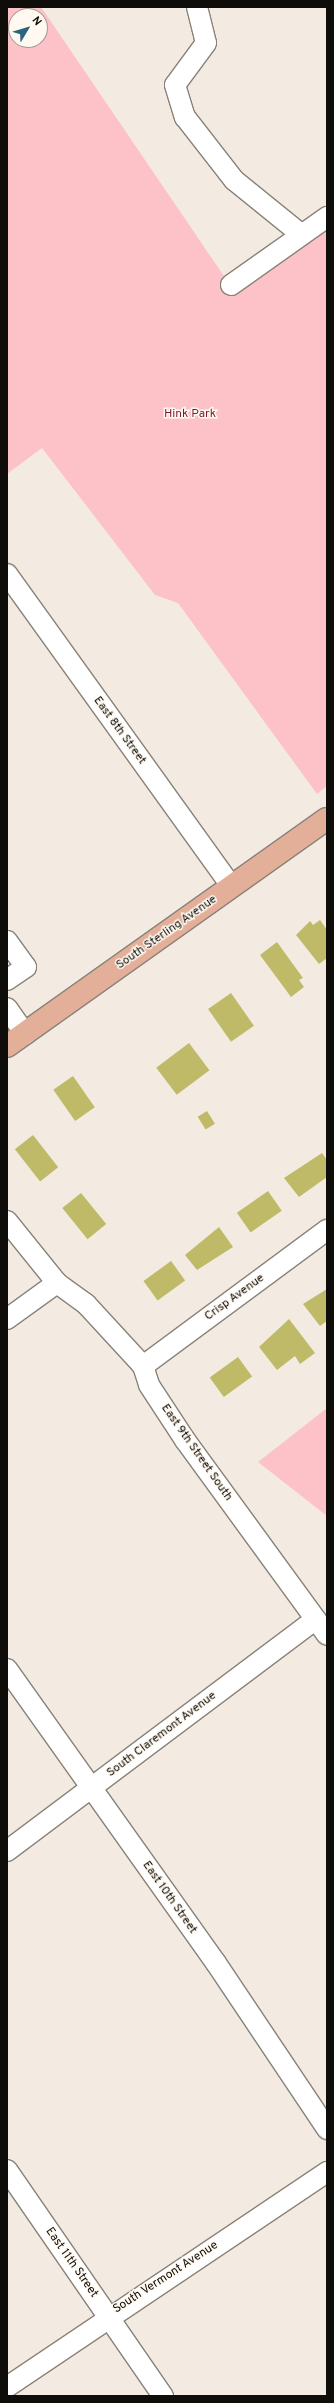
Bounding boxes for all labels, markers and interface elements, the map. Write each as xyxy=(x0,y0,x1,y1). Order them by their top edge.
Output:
north arrow xyxy=(8,8,48,48)
text: N xyxy=(29,14,45,29)
park label: Hink Park xyxy=(164,408,216,422)
street label: East 8th Street xyxy=(90,694,148,768)
street label: South Sterling Avenue xyxy=(114,893,220,973)
street label: Crisp Avenue xyxy=(202,1271,268,1325)
street label: East 9th Street South xyxy=(157,1402,235,1504)
street label: South Claremont Avenue xyxy=(104,1689,220,1781)
street label: East 10th Street xyxy=(139,1859,199,1937)
street label: East 11th Street xyxy=(42,2225,100,2301)
street label: South Vermont Avenue xyxy=(110,2238,222,2318)

